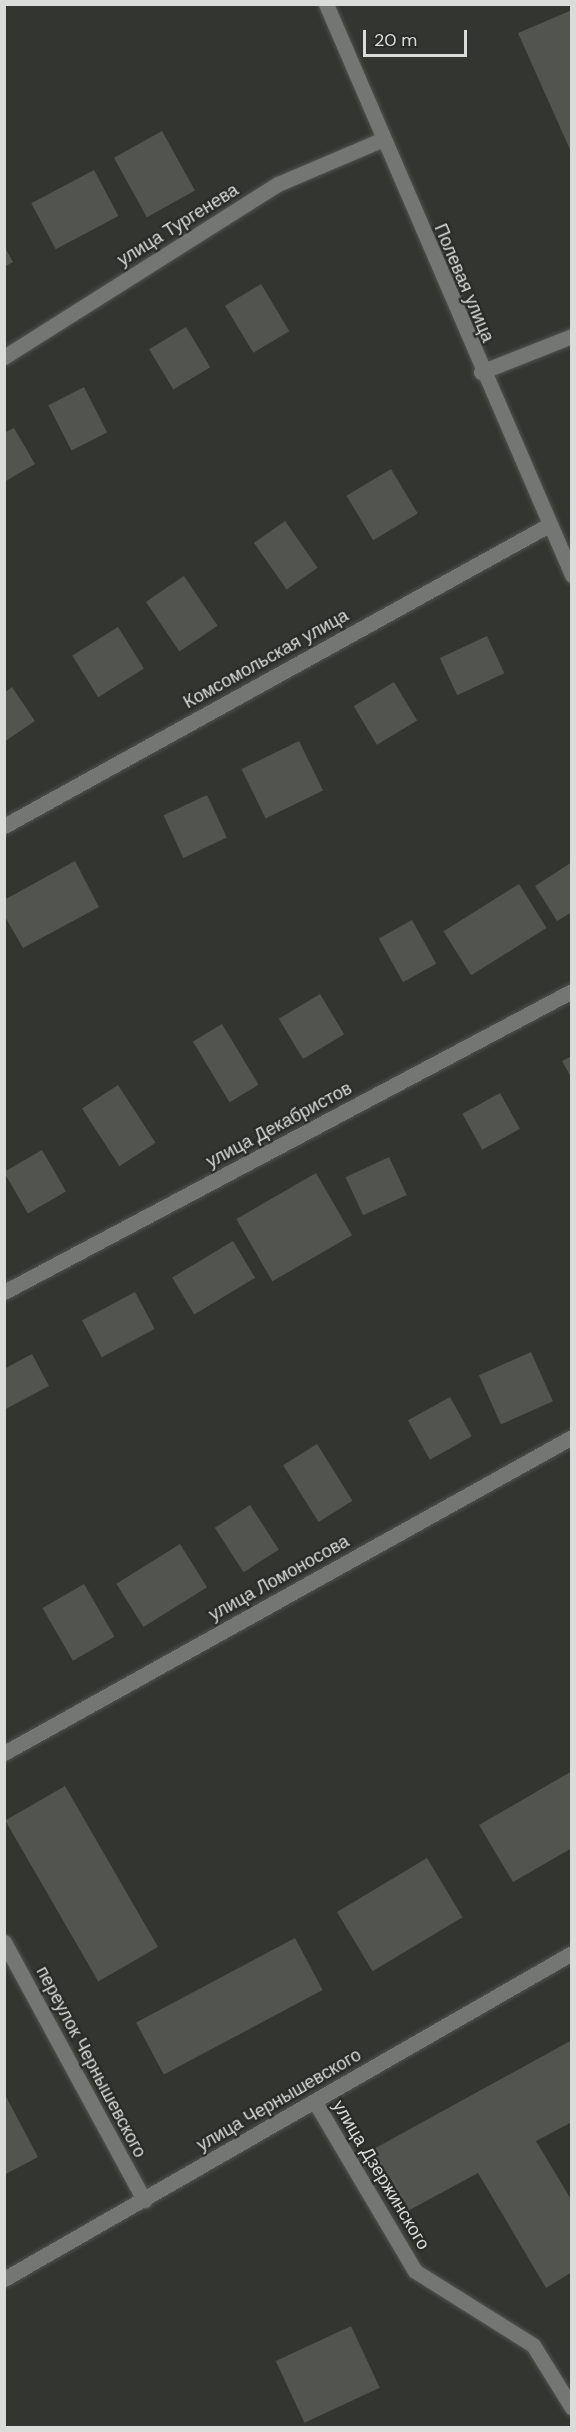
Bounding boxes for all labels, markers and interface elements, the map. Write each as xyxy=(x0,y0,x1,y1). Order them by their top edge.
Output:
scale bar xyxy=(366,18,470,56)
text: 20 m xyxy=(374,28,417,52)
street label: улица Тургенева xyxy=(114,179,242,271)
street label: Полевая улица xyxy=(429,221,499,345)
street label: Комсомольская улица xyxy=(180,605,352,713)
street label: улица Декабристов xyxy=(203,1077,355,1173)
street label: улица Ломоносова xyxy=(205,1530,353,1626)
street label: переулок Чернышевского xyxy=(31,1963,151,2161)
street label: улица Чернышевского xyxy=(193,2044,365,2156)
street label: улица Дзержинского xyxy=(328,2096,434,2254)

